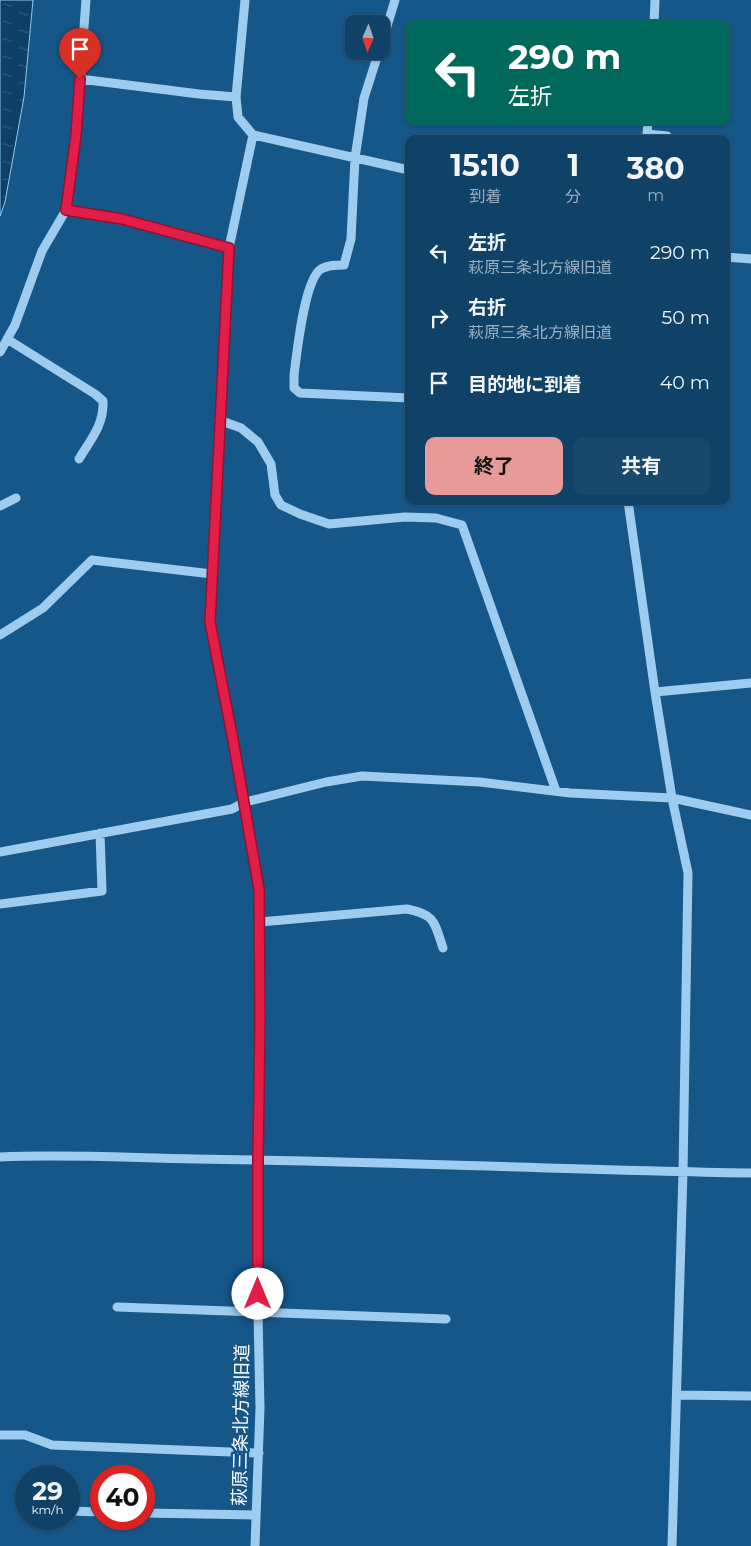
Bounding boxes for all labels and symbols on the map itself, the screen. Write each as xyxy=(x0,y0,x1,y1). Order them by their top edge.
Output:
north arrow xyxy=(345,15,390,60)
pin xyxy=(59,28,101,79)
position arrow xyxy=(231,1267,283,1319)
street label: 萩原三条北方線旧道 xyxy=(229,1344,253,1506)
speed limit sign: 40 xyxy=(90,1465,155,1530)

